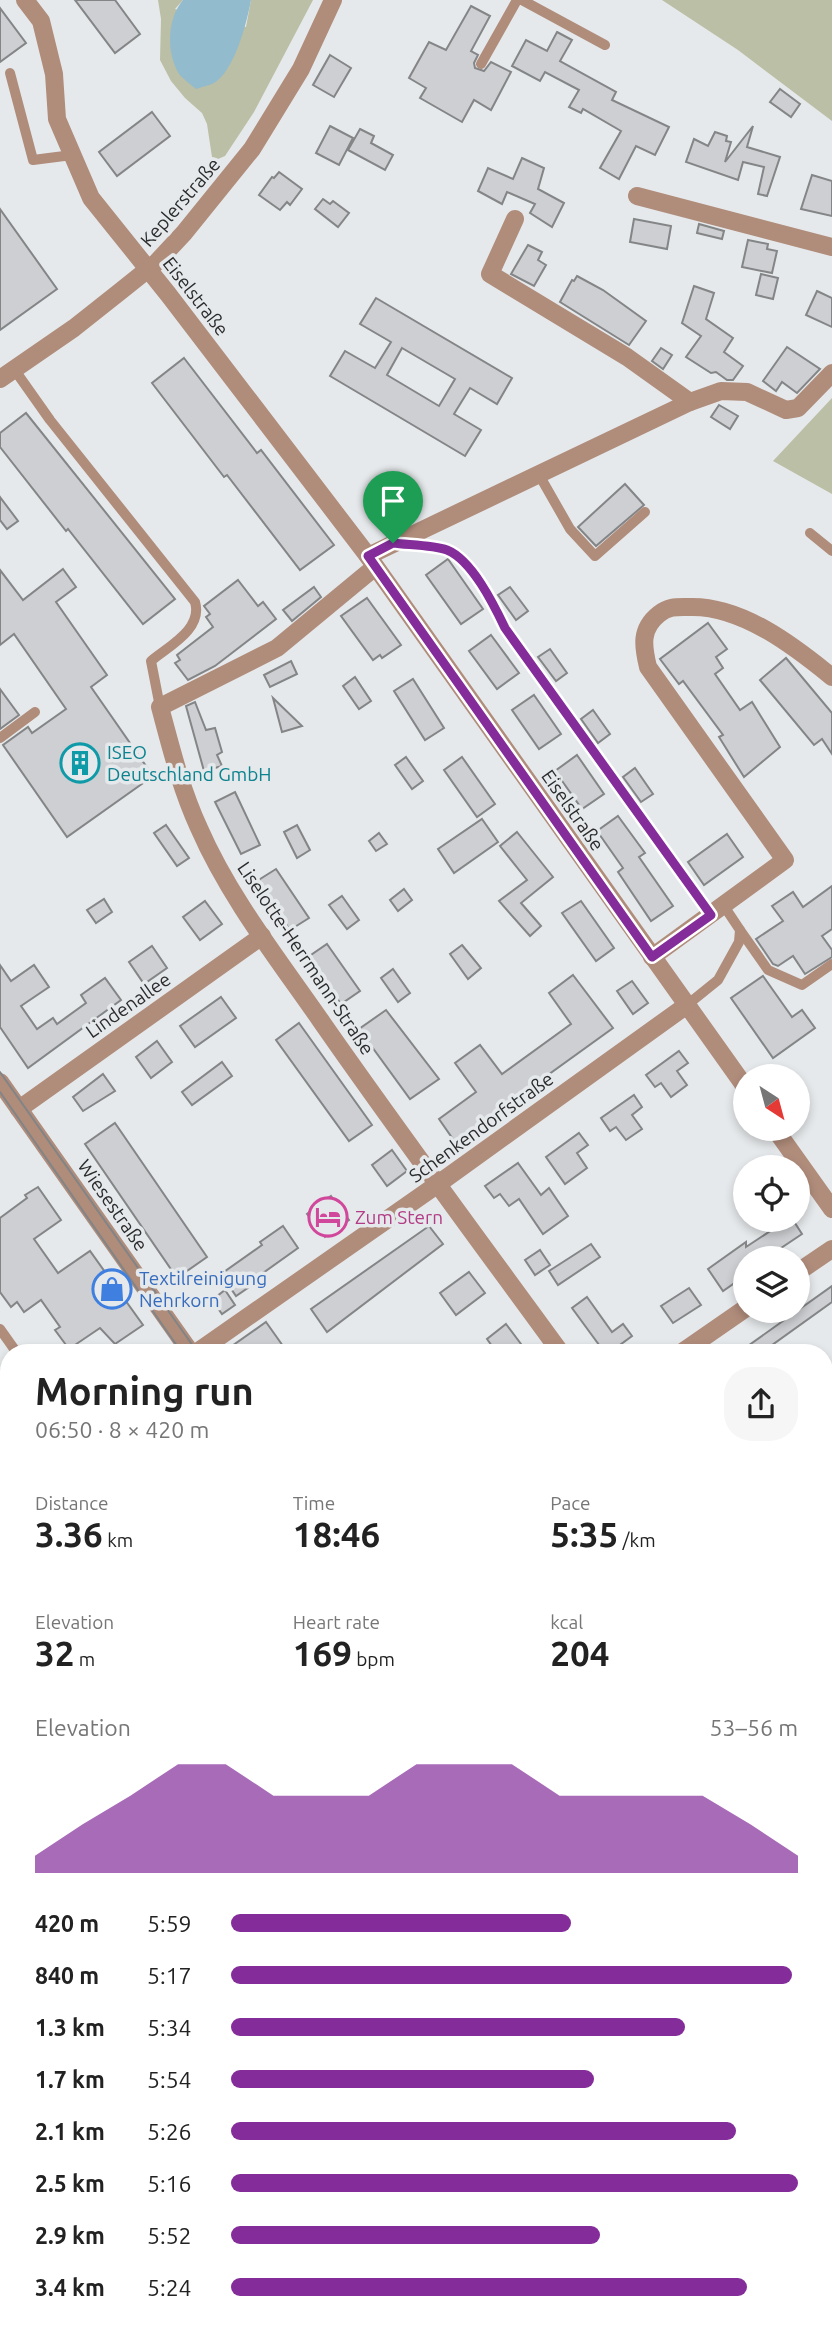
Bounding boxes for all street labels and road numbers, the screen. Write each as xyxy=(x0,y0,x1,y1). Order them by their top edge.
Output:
street label: Keplerstraße xyxy=(136,153,224,251)
street label: Eiselstraße xyxy=(159,252,233,340)
street label: Eiselstraße xyxy=(537,765,609,855)
street label: Liselotte-Herrmann-Straße xyxy=(233,857,379,1059)
street label: Lindenallee xyxy=(81,968,175,1042)
street label: Schenkendorfstraße xyxy=(405,1067,557,1187)
street label: Wiesestraße xyxy=(73,1155,153,1255)

